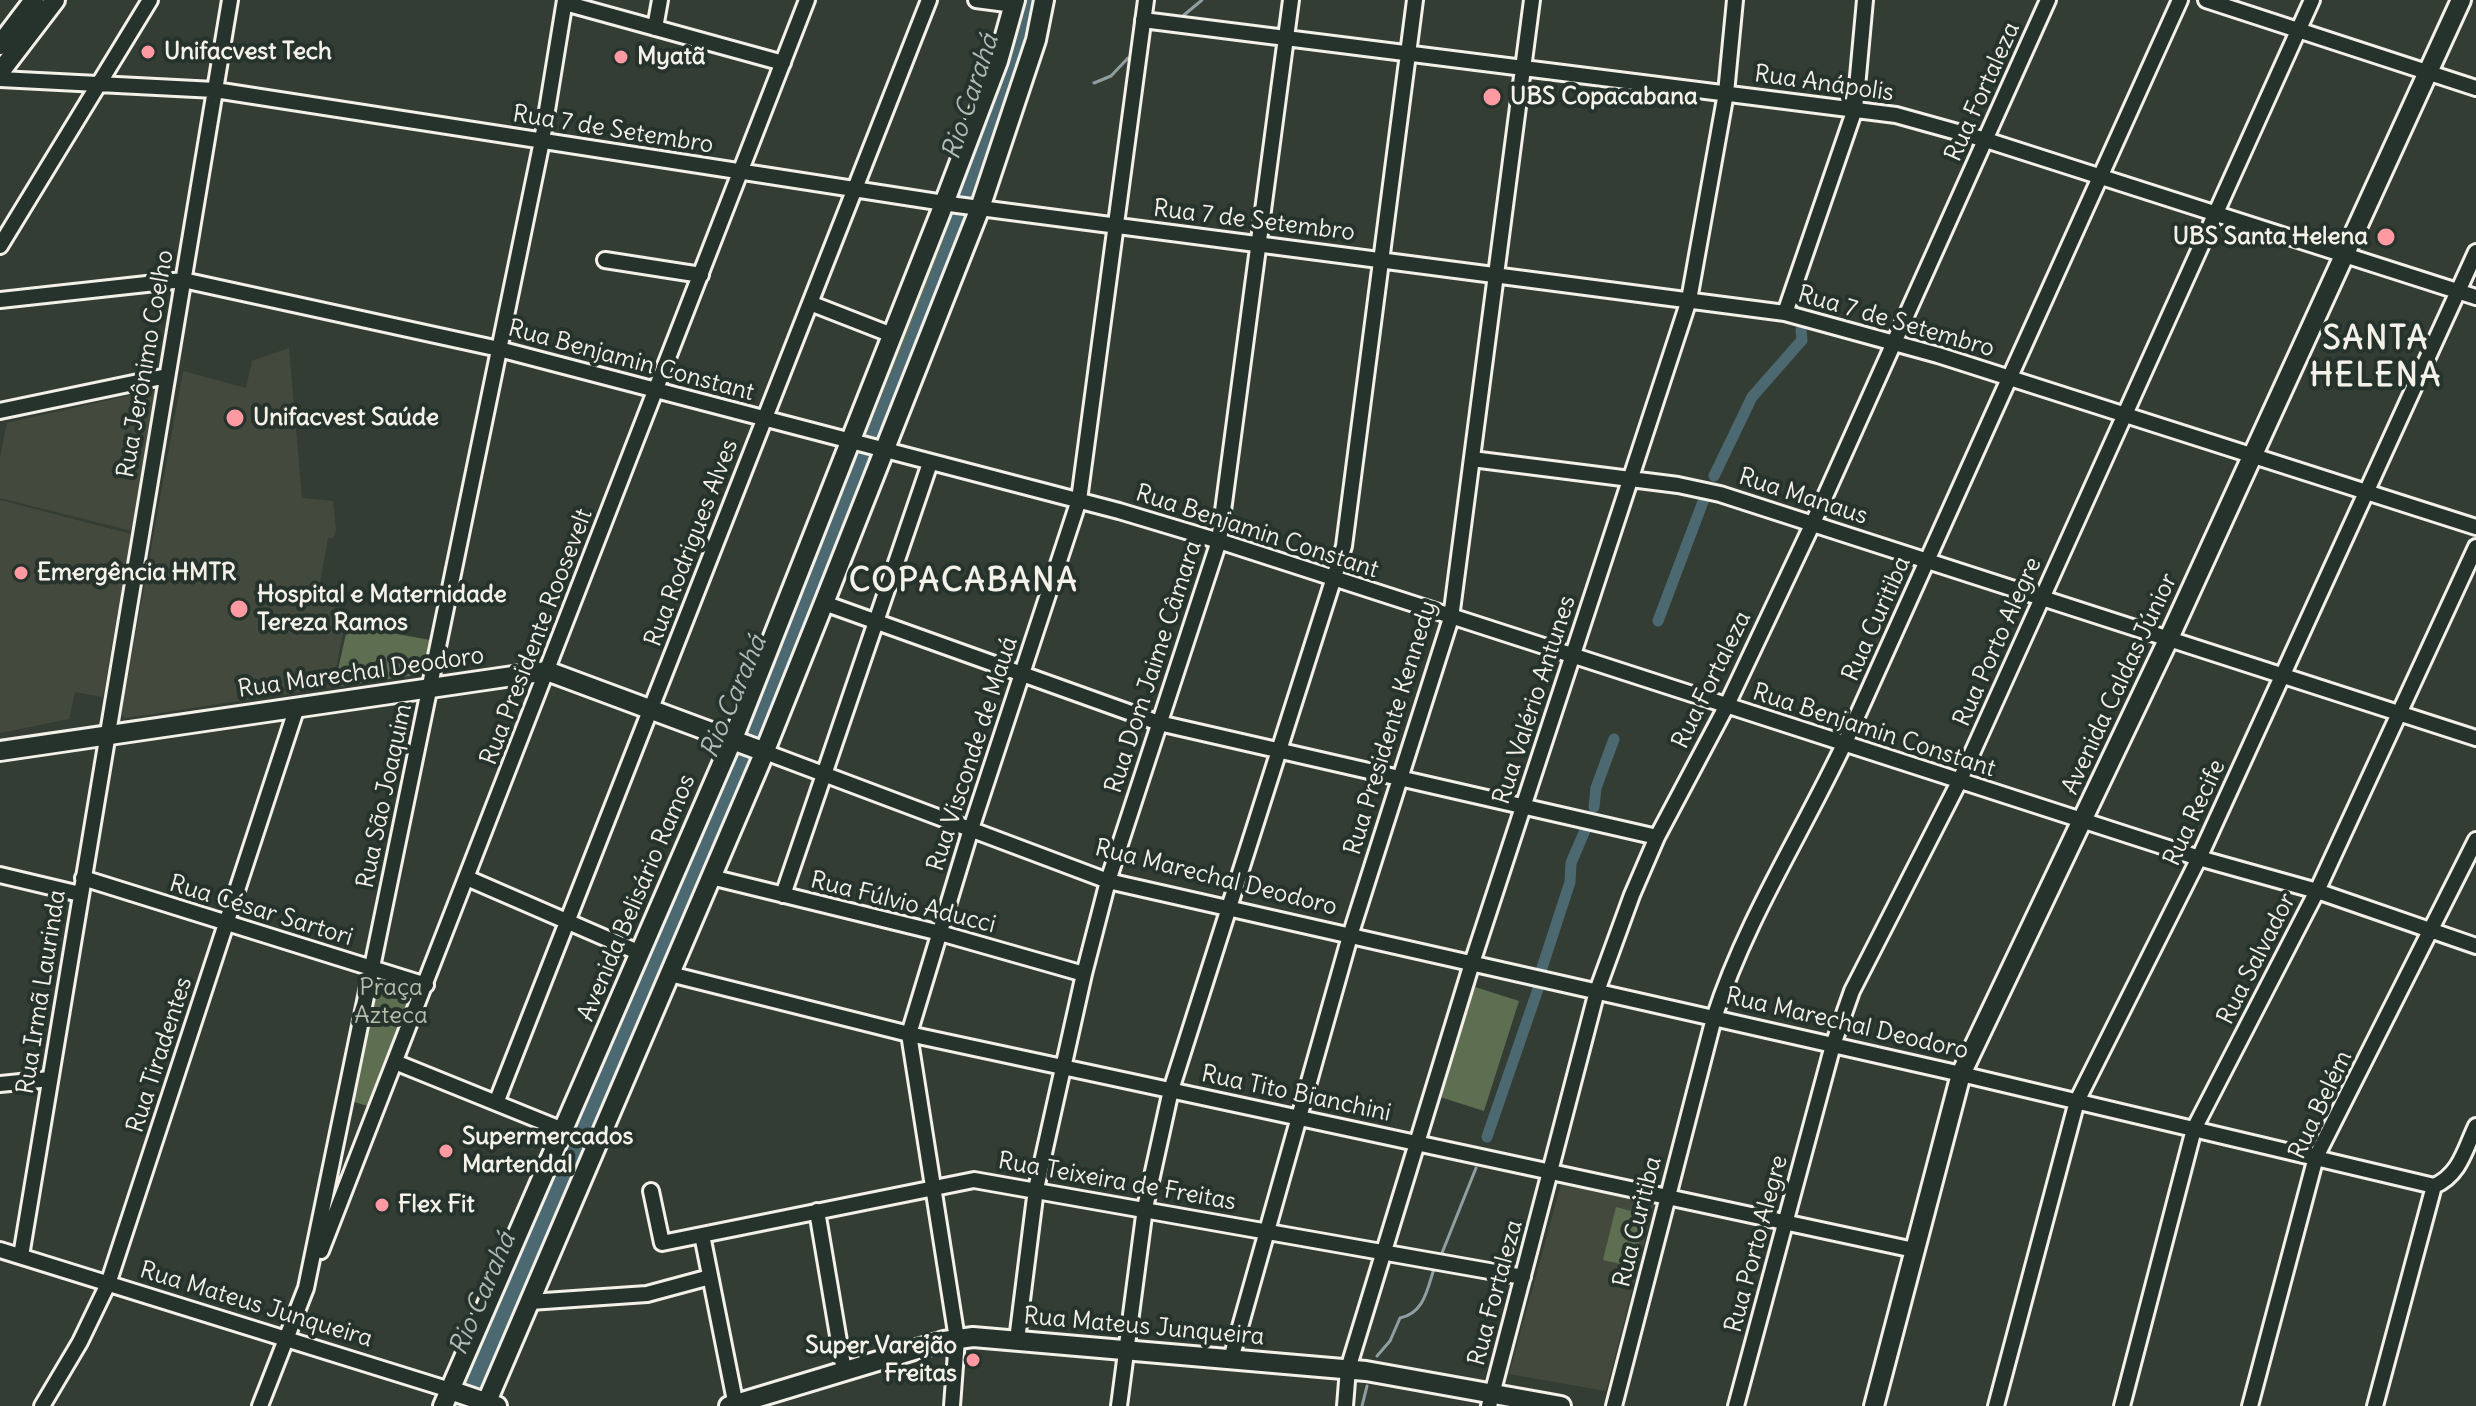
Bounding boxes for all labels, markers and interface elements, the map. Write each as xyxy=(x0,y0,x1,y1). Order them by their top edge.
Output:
street label: Rua Fortaleza xyxy=(1939,18,2027,166)
water label: Rio Carahá xyxy=(936,30,1006,164)
place label: Unifacvest Tech xyxy=(164,38,332,66)
marker: Unifacvest Tech xyxy=(139,43,157,61)
place label: Myatã xyxy=(637,43,705,71)
marker: Myatã xyxy=(612,48,630,66)
street label: Rua Anápolis xyxy=(1753,60,1895,108)
place label: UBS Copacabana xyxy=(1510,83,1698,111)
marker: UBS Copacabana xyxy=(1481,86,1503,108)
street label: Rua 7 de Setembro xyxy=(511,100,715,160)
street label: Rua 7 de Setembro xyxy=(1152,194,1356,248)
place label: UBS Santa Helena xyxy=(2173,223,2368,251)
marker: UBS Santa Helena xyxy=(2375,226,2397,248)
street label: Rua Jerônimo Coelho xyxy=(112,248,180,480)
street label: Rua 7 de Setembro xyxy=(1794,280,1998,364)
street label: Rua Benjamin Constant xyxy=(505,314,757,408)
district label: SANTA HELENA xyxy=(2310,321,2442,396)
place label: Unifacvest Saúde xyxy=(253,404,439,432)
marker: Unifacvest Saúde xyxy=(224,407,246,429)
street label: Rua Rodrigues Alves xyxy=(639,435,745,651)
street label: Rua Manaus xyxy=(1735,463,1871,531)
street label: Rua Benjamin Constant xyxy=(1132,479,1382,585)
street label: Rua Presidente Roosevelt xyxy=(475,505,599,769)
street label: Rua Dom Jaime Câmara xyxy=(1100,537,1208,797)
street label: Rua Curitiba xyxy=(1837,552,1917,686)
street label: Rua Porto Alegre xyxy=(1948,553,2048,731)
place label: Emergência HMTR xyxy=(37,559,236,587)
district label: COPACABANA xyxy=(849,563,1079,601)
marker: Emergência HMTR xyxy=(12,564,30,582)
street label: Avenida Caldas Júnior xyxy=(2056,569,2184,799)
place label: Hospital e Maternidade Tereza Ramos xyxy=(257,581,507,637)
street label: Rua Valério Antunes xyxy=(1488,592,1582,808)
marker: Hospital e Maternidade Tereza Ramos xyxy=(228,598,250,620)
street label: Rua Presidente Kennedy xyxy=(1339,598,1443,858)
street label: Rua Fortaleza xyxy=(1666,607,1758,753)
water label: Rio Carahá xyxy=(694,631,774,763)
street label: Rua Visconde de Mauá xyxy=(921,633,1025,875)
street label: Rua Marechal Deodoro xyxy=(236,641,486,705)
street label: Rua Benjamin Constant xyxy=(1749,678,1999,784)
street label: Rua São Joaquim xyxy=(351,701,419,891)
street label: Rua Recife xyxy=(2158,755,2232,871)
street label: Avenida Belisário Ramos xyxy=(572,770,702,1026)
street label: Rua Marechal Deodoro xyxy=(1092,834,1340,922)
street label: Rua Fúlvio Aducci xyxy=(807,866,999,940)
street label: Rua César Sartori xyxy=(166,869,356,953)
street label: Rua Irmã Laurinda xyxy=(12,888,72,1096)
street label: Rua Salvador xyxy=(2212,889,2302,1029)
street label: Rua Tiradentes xyxy=(121,974,199,1136)
park label: Praça Azteca xyxy=(354,974,428,1030)
street label: Rua Marechal Deodoro xyxy=(1723,982,1971,1066)
street label: Rua Belém xyxy=(2283,1046,2359,1164)
street label: Rua Tito Bianchini xyxy=(1199,1060,1393,1128)
place label: Supermercados Martendal xyxy=(462,1123,633,1179)
marker: Supermercados Martendal xyxy=(437,1142,455,1160)
street label: Rua Teixeira de Freitas xyxy=(996,1147,1238,1217)
street label: Rua Porto Alegre xyxy=(1720,1152,1794,1336)
street label: Rua Curitiba xyxy=(1608,1154,1668,1290)
place label: Flex Fit xyxy=(398,1191,474,1219)
marker: Flex Fit xyxy=(373,1196,391,1214)
street label: Rua Fortaleza xyxy=(1463,1217,1529,1369)
water label: Rio Carahá xyxy=(443,1228,523,1360)
street label: Rua Mateus Junqueira xyxy=(136,1256,376,1354)
street label: Rua Mateus Junqueira xyxy=(1022,1302,1266,1352)
place label: Super Varejão Freitas xyxy=(805,1332,957,1388)
marker: Super Varejão Freitas xyxy=(964,1351,982,1369)

